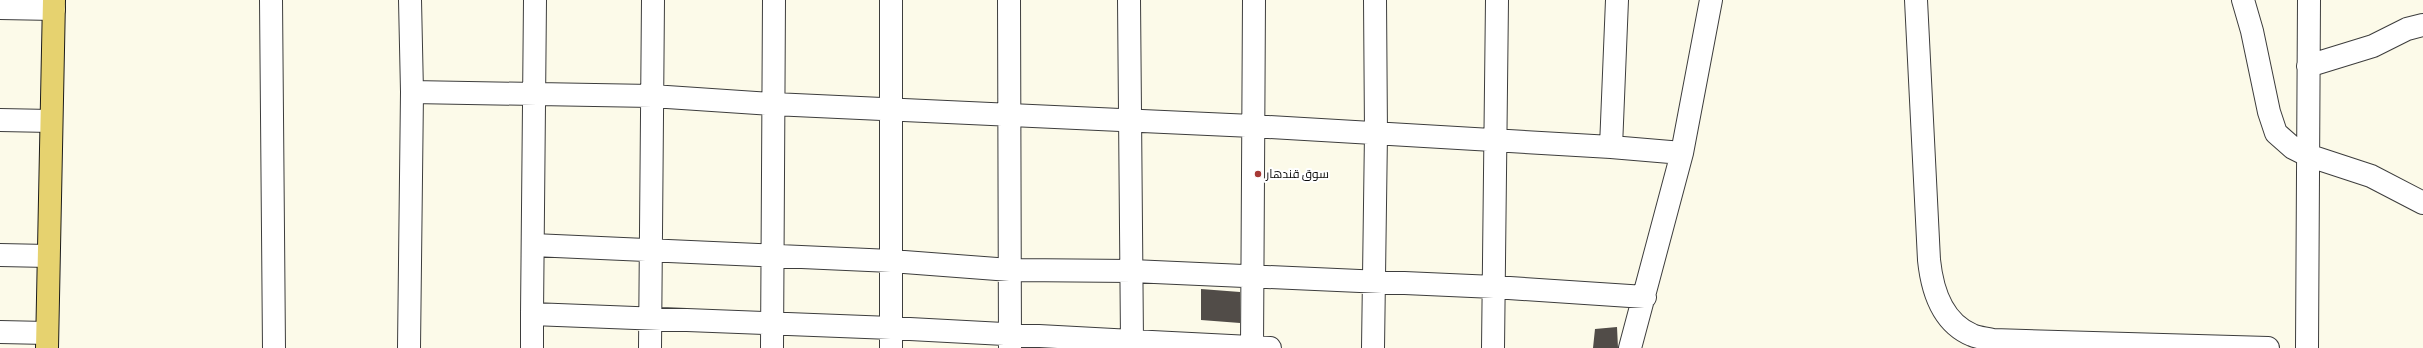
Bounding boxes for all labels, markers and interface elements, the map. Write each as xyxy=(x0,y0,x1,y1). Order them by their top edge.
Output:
place label: سوق قندهار xyxy=(1265,167,1329,181)
marker: سوق قندهار xyxy=(1253,169,1263,179)

